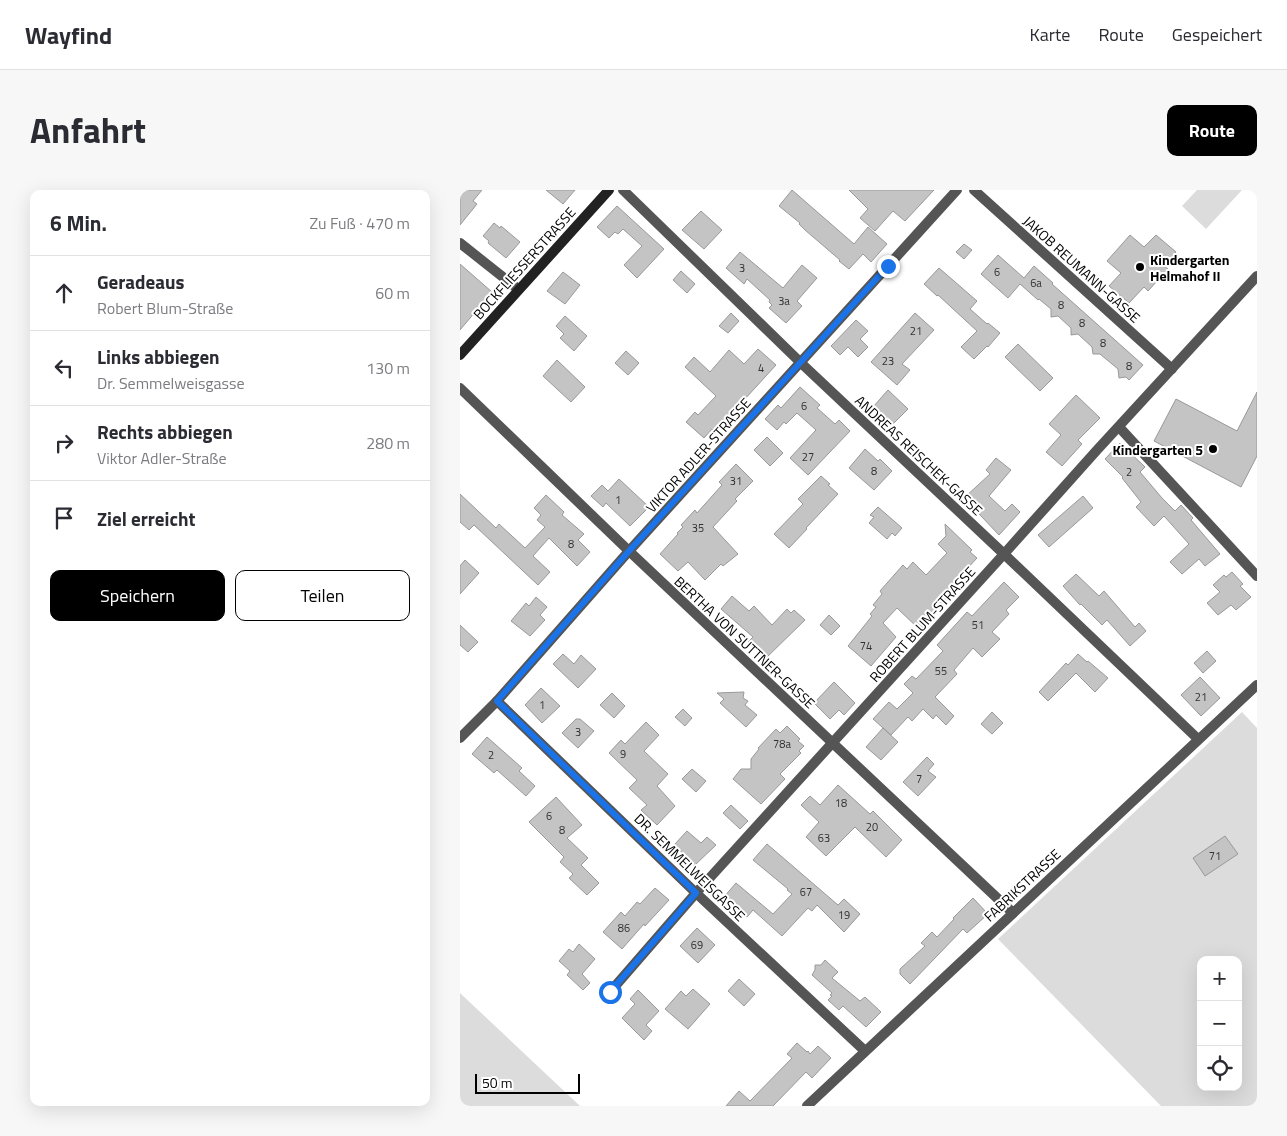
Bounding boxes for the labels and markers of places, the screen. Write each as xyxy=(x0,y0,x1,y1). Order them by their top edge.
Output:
place label: Kindergarten Helmahof II xyxy=(1150,249,1230,286)
marker: Kindergarten Helmahof II xyxy=(1134,261,1146,273)
place label: Kindergarten 5 xyxy=(1113,439,1203,460)
marker: Kindergarten 5 xyxy=(1207,443,1219,455)

